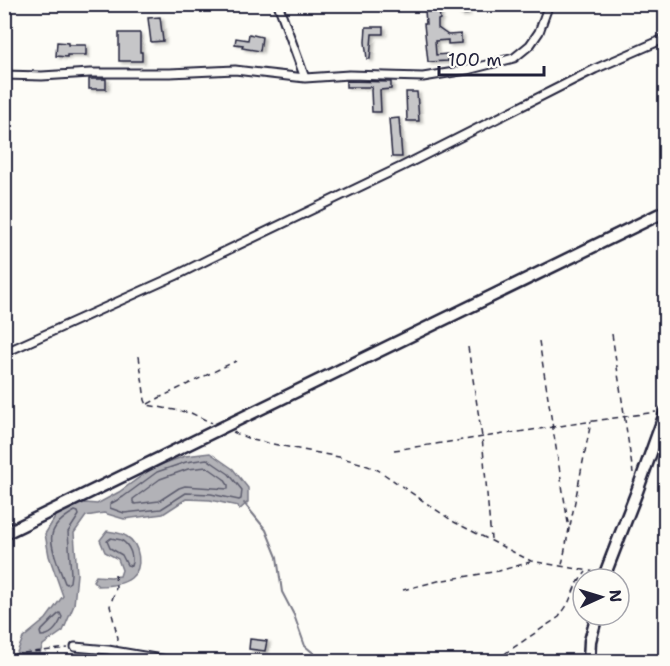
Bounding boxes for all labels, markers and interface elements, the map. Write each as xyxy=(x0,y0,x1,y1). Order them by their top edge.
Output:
scale bar xyxy=(439,39,544,77)
text: 100 m xyxy=(448,48,502,72)
north arrow xyxy=(571,567,631,627)
text: N xyxy=(605,589,626,603)

